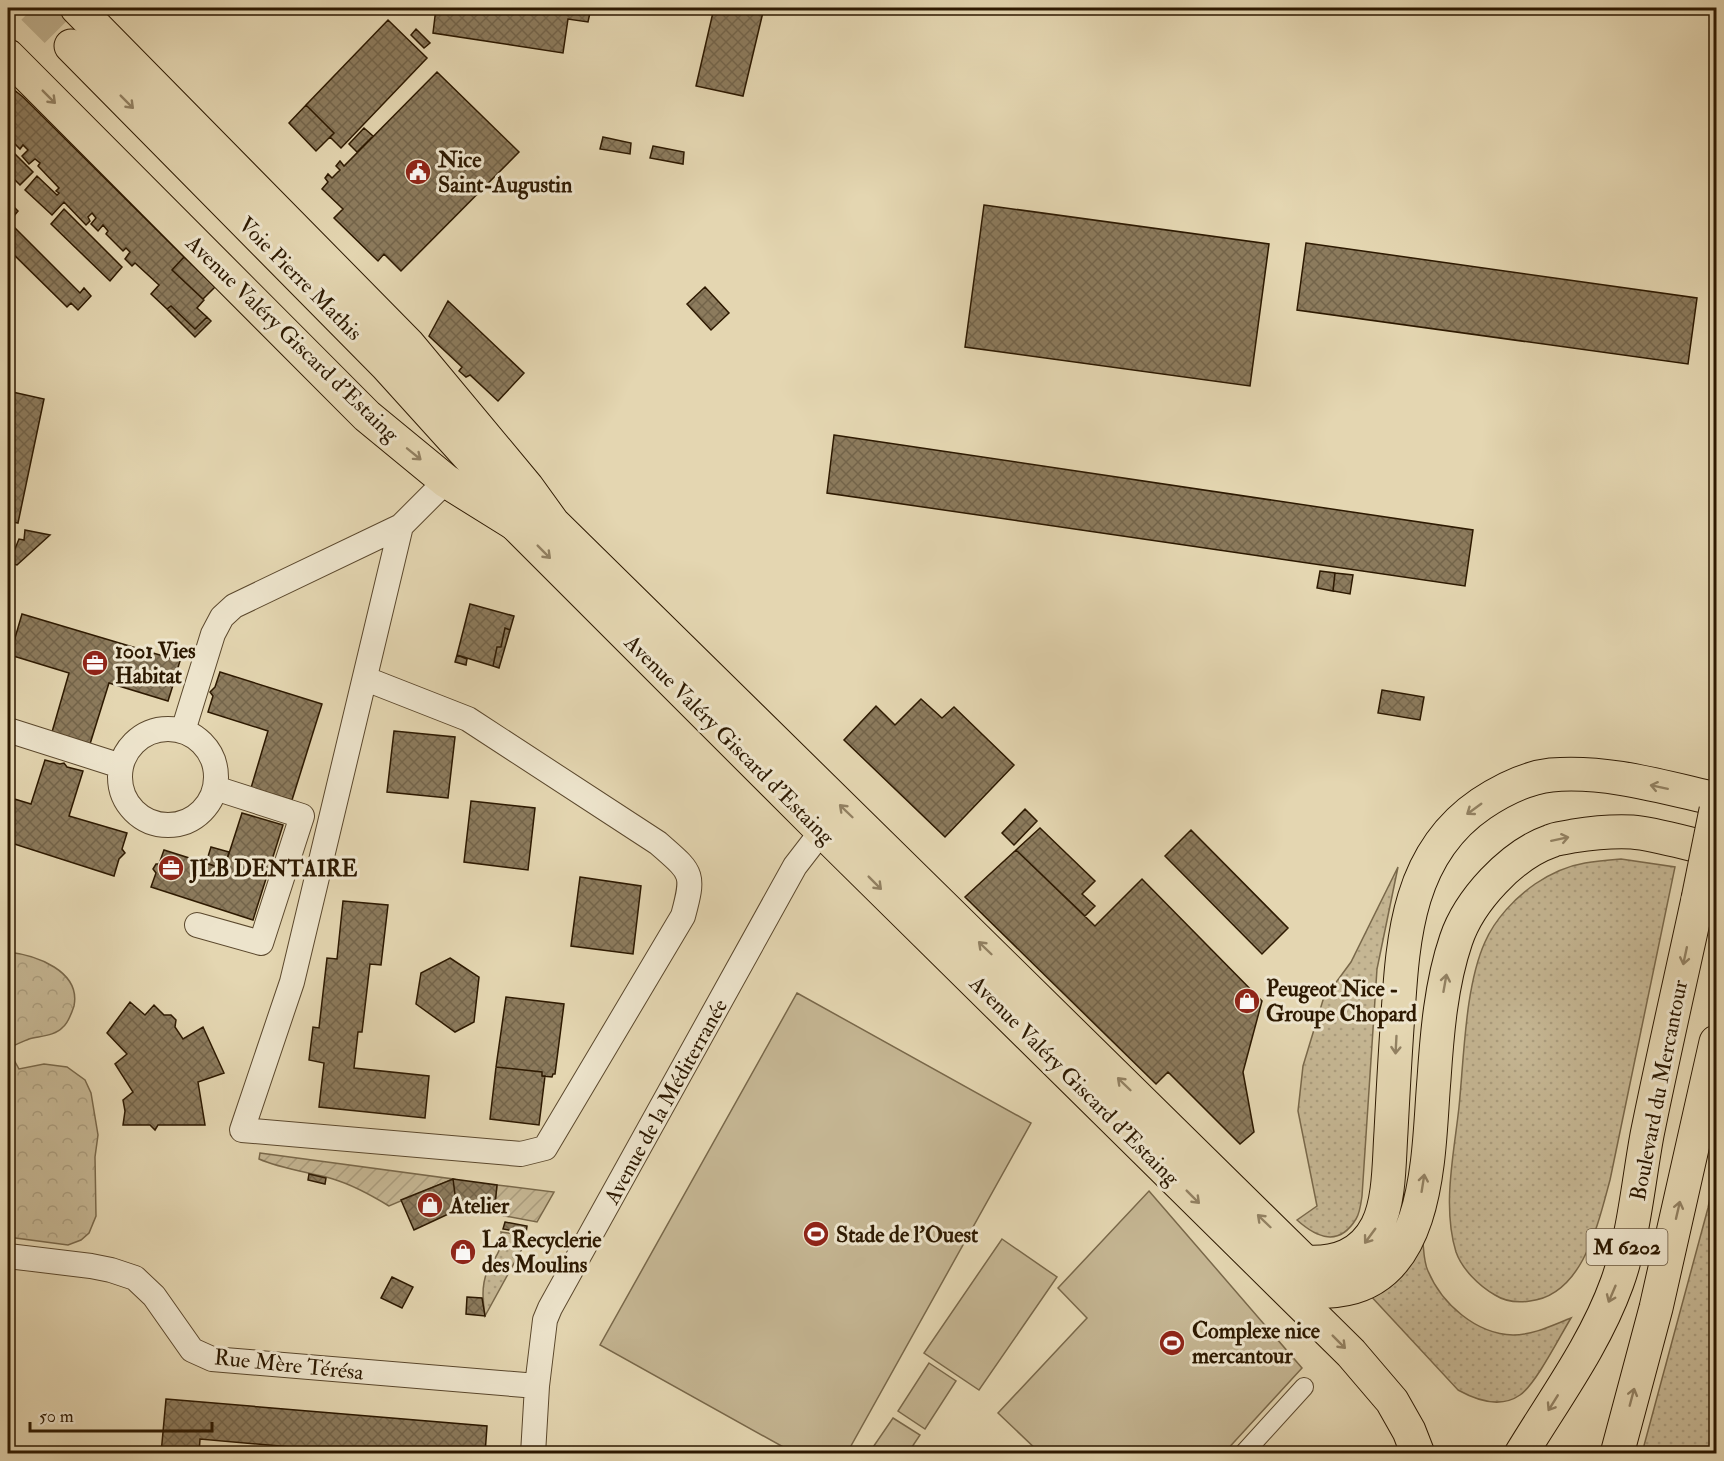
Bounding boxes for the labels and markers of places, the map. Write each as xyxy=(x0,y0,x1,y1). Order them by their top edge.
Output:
place label: Nice Saint-Augustin xyxy=(437,146,573,200)
public building icon: Nice Saint-Augustin xyxy=(403,157,433,187)
place label: 1001 Vies Habitat xyxy=(115,637,196,690)
office icon: 1001 Vies Habitat xyxy=(80,648,110,678)
office icon: JLB DENTAIRE xyxy=(156,853,186,883)
place label: JLB DENTAIRE xyxy=(189,855,358,884)
place label: Peugeot Nice - Groupe Chopard xyxy=(1266,975,1417,1029)
shop icon: Peugeot Nice - Groupe Chopard xyxy=(1232,986,1262,1016)
shop icon: Atelier xyxy=(415,1190,445,1220)
place label: Atelier xyxy=(449,1192,510,1220)
sports icon: Stade de l'Ouest xyxy=(801,1219,831,1249)
place label: Stade de l'Ouest xyxy=(836,1221,979,1249)
place label: La Recyclerie des Moulins xyxy=(482,1226,602,1279)
shop icon: La Recyclerie des Moulins xyxy=(448,1237,478,1267)
place label: Complexe nice mercantour xyxy=(1192,1317,1321,1370)
sports icon: Complexe nice mercantour xyxy=(1157,1328,1187,1358)

